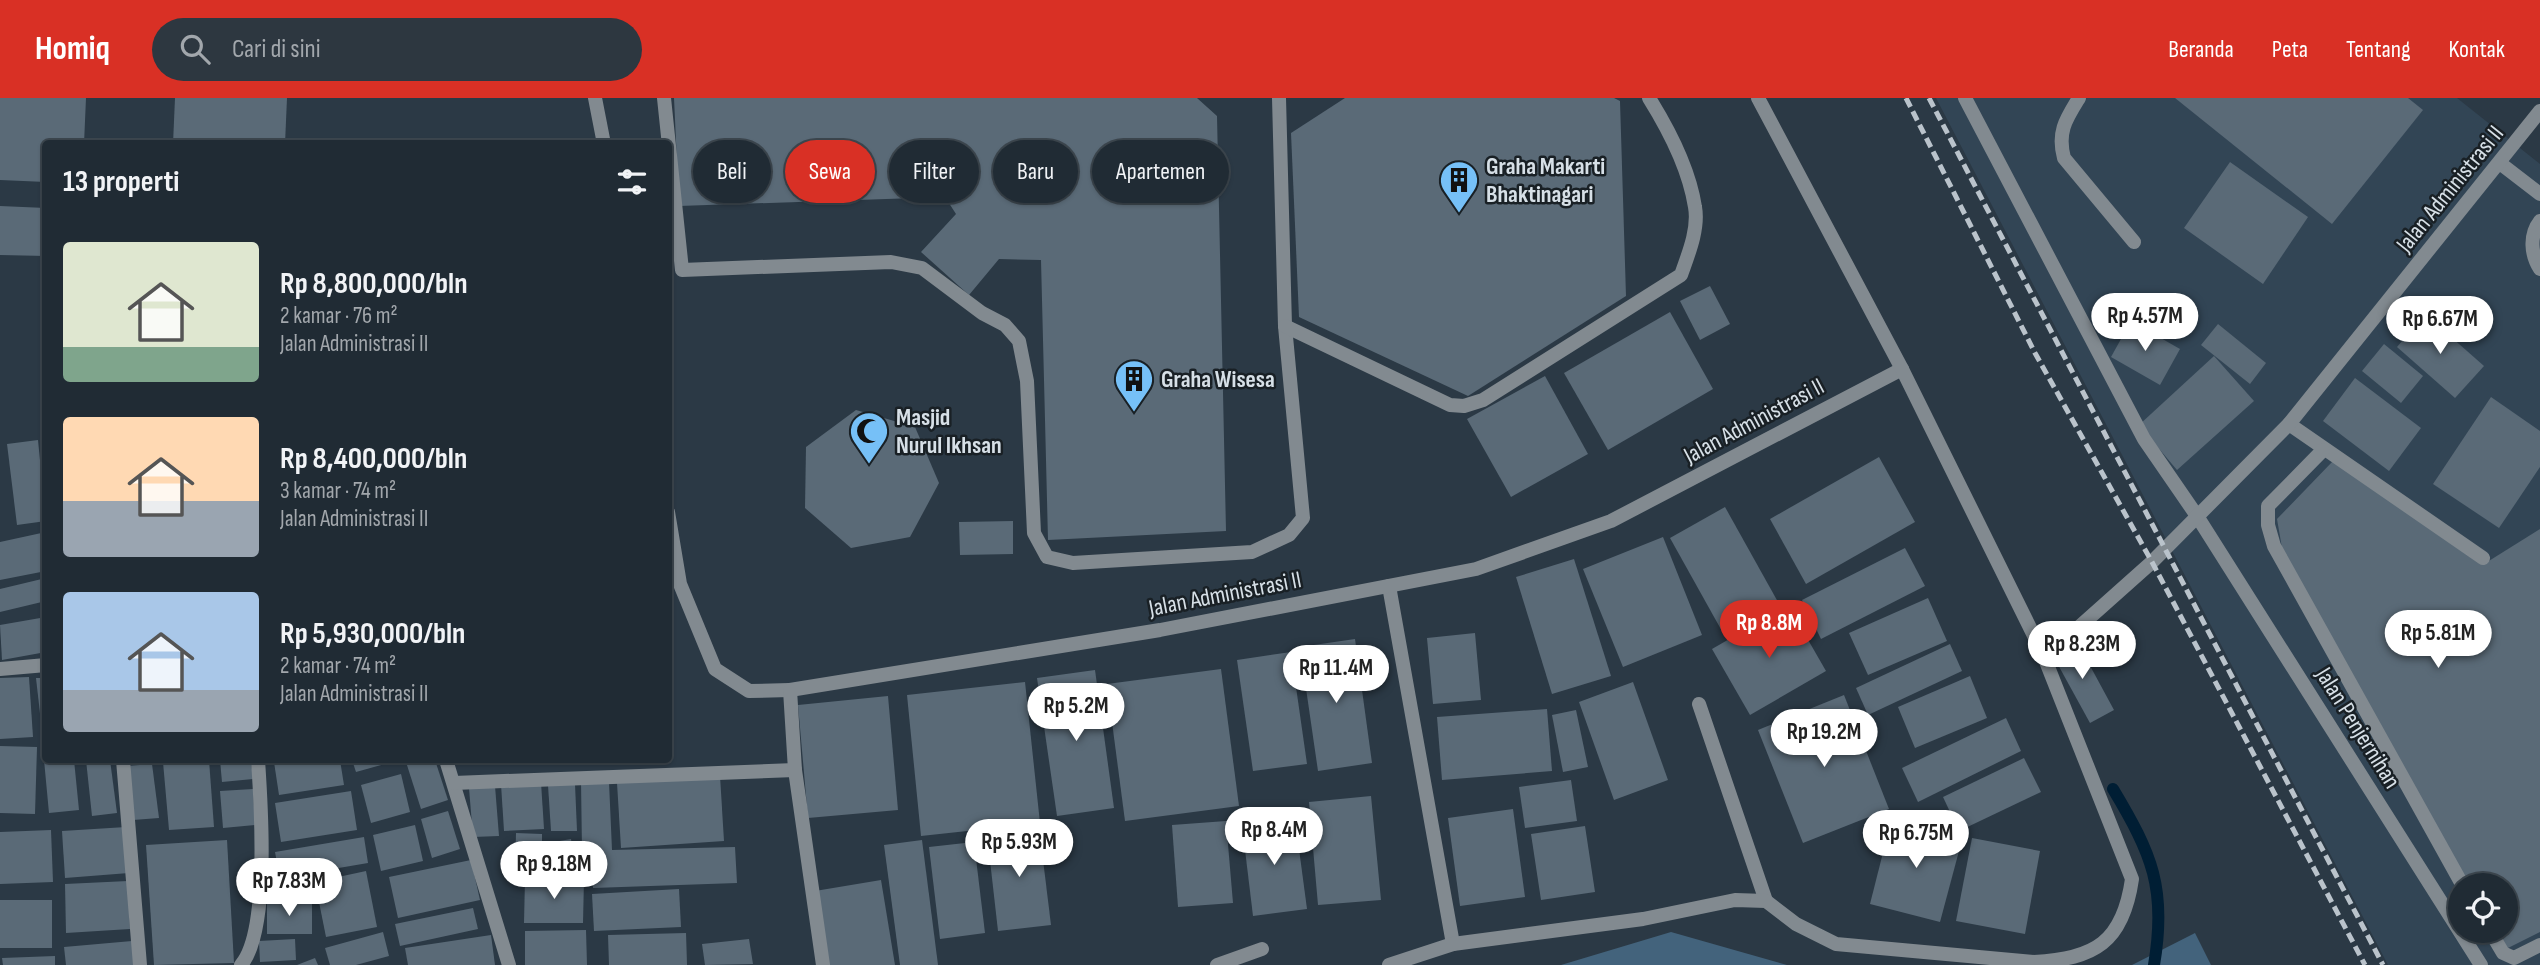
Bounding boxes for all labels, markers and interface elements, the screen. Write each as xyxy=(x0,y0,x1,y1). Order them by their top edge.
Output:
search box xyxy=(152,18,642,81)
text: Homiq xyxy=(35,29,110,69)
icon: search xyxy=(176,30,214,68)
text: Cari di sini xyxy=(232,34,320,65)
text: Beranda xyxy=(2168,35,2234,64)
text: Peta xyxy=(2272,35,2308,64)
text: Tentang xyxy=(2346,35,2411,64)
text: Kontak xyxy=(2449,35,2505,64)
street label: Jalan Administrasi II xyxy=(2389,120,2510,259)
chip: Beli xyxy=(693,140,771,203)
chip: Sewa xyxy=(785,140,875,203)
chip: Filter xyxy=(889,140,979,203)
chip: Baru xyxy=(993,140,1078,203)
chip: Apartemen xyxy=(1092,140,1229,203)
place label: Graha Makarti Bhaktinagari xyxy=(1486,152,1605,209)
building icon: Graha Makarti Bhaktinagari xyxy=(1438,159,1480,214)
icon: filters xyxy=(613,163,651,201)
text: 13 properti xyxy=(63,164,179,200)
text: Rp 8,800,000/bln xyxy=(280,266,468,302)
icon: home xyxy=(119,270,203,354)
pin: Rp 4.57M xyxy=(2073,294,2217,353)
pin: Rp 6.67M xyxy=(2368,296,2512,356)
text: 2 kamar · 76 m² xyxy=(280,302,398,330)
text: Rp 4.57M xyxy=(2107,302,2183,330)
text: Rp 6.67M xyxy=(2402,305,2478,333)
text: Jalan Administrasi II xyxy=(280,330,428,358)
building icon: Graha Wisesa xyxy=(1113,358,1155,413)
place label: Graha Wisesa xyxy=(1161,365,1275,394)
street label: Jalan Administrasi II xyxy=(1678,372,1829,471)
place label: Masjid Nurul Ikhsan xyxy=(896,403,1002,460)
mosque icon: Masjid Nurul Ikhsan xyxy=(848,410,890,465)
text: Rp 8,400,000/bln xyxy=(280,441,467,477)
icon: home xyxy=(119,445,203,529)
text: 3 kamar · 74 m² xyxy=(280,477,396,505)
text: Jalan Administrasi II xyxy=(280,505,428,533)
street label: Jalan Administrasi II xyxy=(1145,565,1304,623)
pin: Rp 8.8M xyxy=(1704,601,1834,660)
text: Rp 8.8M xyxy=(1736,609,1802,637)
pin: Rp 5.81M xyxy=(2366,610,2510,670)
text: Rp 5,930,000/bln xyxy=(280,616,465,652)
text: Rp 5.81M xyxy=(2401,619,2475,647)
icon: home xyxy=(119,620,203,704)
pin: Rp 8.23M xyxy=(2010,622,2154,681)
text: Rp 8.23M xyxy=(2044,630,2120,658)
pin: Rp 11.4M xyxy=(1264,646,1408,705)
text: 2 kamar · 74 m² xyxy=(280,652,396,680)
text: Rp 11.4M xyxy=(1299,654,1373,682)
street label: Jalan Penjernihan xyxy=(2309,661,2407,794)
text: Jalan Administrasi II xyxy=(280,680,428,708)
pin: Rp 5.2M xyxy=(1011,684,1141,743)
text: Rp 5.2M xyxy=(1043,692,1109,720)
pin: Rp 19.2M xyxy=(1752,710,1896,769)
text: Rp 19.2M xyxy=(1787,718,1861,746)
pin: Rp 8.4M xyxy=(1209,808,1339,867)
pin: Rp 6.75M xyxy=(1844,810,1988,870)
text: Rp 8.4M xyxy=(1241,816,1307,844)
text: Rp 6.75M xyxy=(1879,819,1953,847)
pin: Rp 5.93M xyxy=(947,820,1091,879)
text: Rp 5.93M xyxy=(981,828,1057,856)
pin: Rp 9.18M xyxy=(482,842,626,901)
text: Rp 9.18M xyxy=(516,850,592,878)
pin: Rp 7.83M xyxy=(217,858,361,918)
text: Rp 7.83M xyxy=(252,867,326,895)
map controls xyxy=(2448,873,2518,943)
button: locate xyxy=(2448,873,2518,943)

